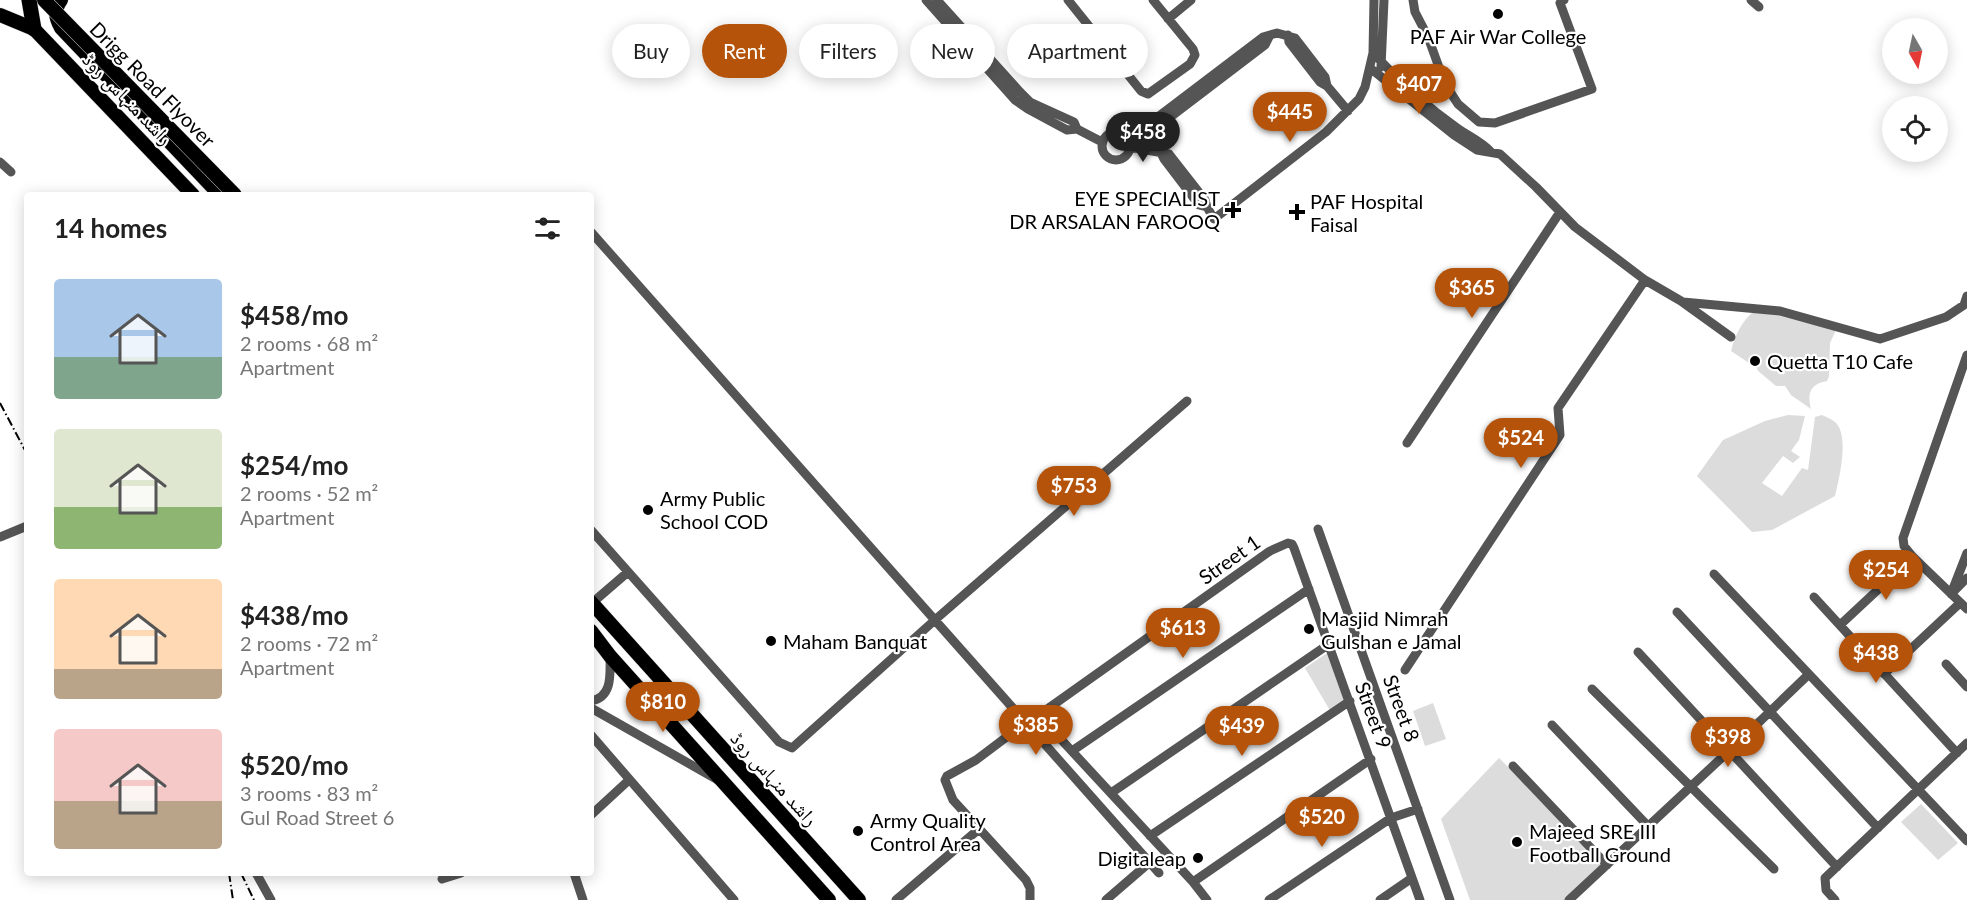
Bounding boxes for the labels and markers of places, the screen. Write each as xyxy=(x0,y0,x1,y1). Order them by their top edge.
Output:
marker: PAF Air War College xyxy=(1491,7,1505,21)
place label: PAF Air War College xyxy=(1410,24,1586,48)
pin: $407 xyxy=(1383,64,1455,115)
pin: $445 xyxy=(1254,92,1326,143)
pin: $458 xyxy=(1107,112,1179,163)
place label: EYE SPECIALIST DR ARSALAN FAROOQ xyxy=(1009,186,1220,233)
place label: PAF Hospital Faisal xyxy=(1310,189,1423,236)
marker: EYE SPECIALIST DR ARSALAN FAROOQ xyxy=(1224,201,1242,219)
marker: PAF Hospital Faisal xyxy=(1288,203,1306,221)
pin: $365 xyxy=(1436,268,1508,319)
place label: Quetta T10 Cafe xyxy=(1767,349,1913,373)
marker: Quetta T10 Cafe xyxy=(1748,354,1762,368)
pin: $524 xyxy=(1485,418,1557,469)
pin: $753 xyxy=(1038,466,1110,517)
place label: Army Public School COD xyxy=(660,486,768,533)
marker: Army Public School COD xyxy=(641,503,655,517)
pin: $254 xyxy=(1850,550,1922,601)
place label: Masjid Nimrah Gulshan e Jamal xyxy=(1321,606,1462,653)
pin: $613 xyxy=(1147,608,1219,659)
marker: Masjid Nimrah Gulshan e Jamal xyxy=(1302,622,1316,636)
place label: Maham Banquat xyxy=(783,629,927,653)
pin: $438 xyxy=(1840,633,1912,684)
marker: Maham Banquat xyxy=(764,634,778,648)
pin: $810 xyxy=(627,682,699,733)
pin: $385 xyxy=(1000,705,1072,756)
pin: $439 xyxy=(1206,706,1278,757)
pin: $398 xyxy=(1692,717,1764,768)
pin: $520 xyxy=(1286,797,1358,848)
place label: Army Quality Control Area xyxy=(870,808,987,855)
place label: Majeed SRE III Football Ground xyxy=(1529,819,1671,866)
marker: Army Quality Control Area xyxy=(851,824,865,838)
marker: Majeed SRE III Football Ground xyxy=(1510,835,1524,849)
place label: Digitaleap xyxy=(1097,846,1186,870)
marker: Digitaleap xyxy=(1191,851,1205,865)

